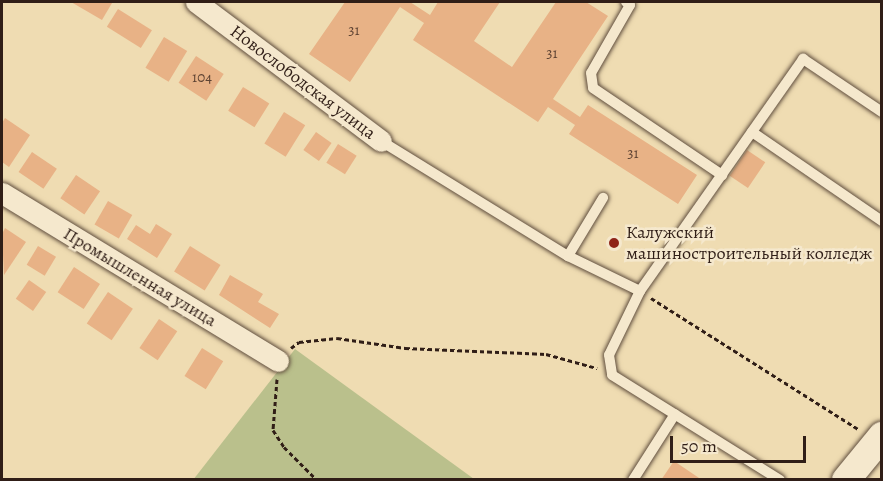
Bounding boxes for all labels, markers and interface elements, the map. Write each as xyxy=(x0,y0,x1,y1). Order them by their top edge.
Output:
street label: Новослободская улица xyxy=(226,20,380,144)
house number: 31 xyxy=(348,22,360,40)
house number: 31 xyxy=(546,45,558,63)
house number: 104 xyxy=(192,69,212,87)
house number: 31 xyxy=(627,145,639,163)
place label: Калужский машиностроительный колледж xyxy=(626,222,872,264)
street label: Промышленная улица xyxy=(60,223,220,331)
marker: Калужский машиностроительный колледж xyxy=(607,236,621,250)
scale bar xyxy=(673,424,810,462)
text: 50 m xyxy=(681,434,717,458)

